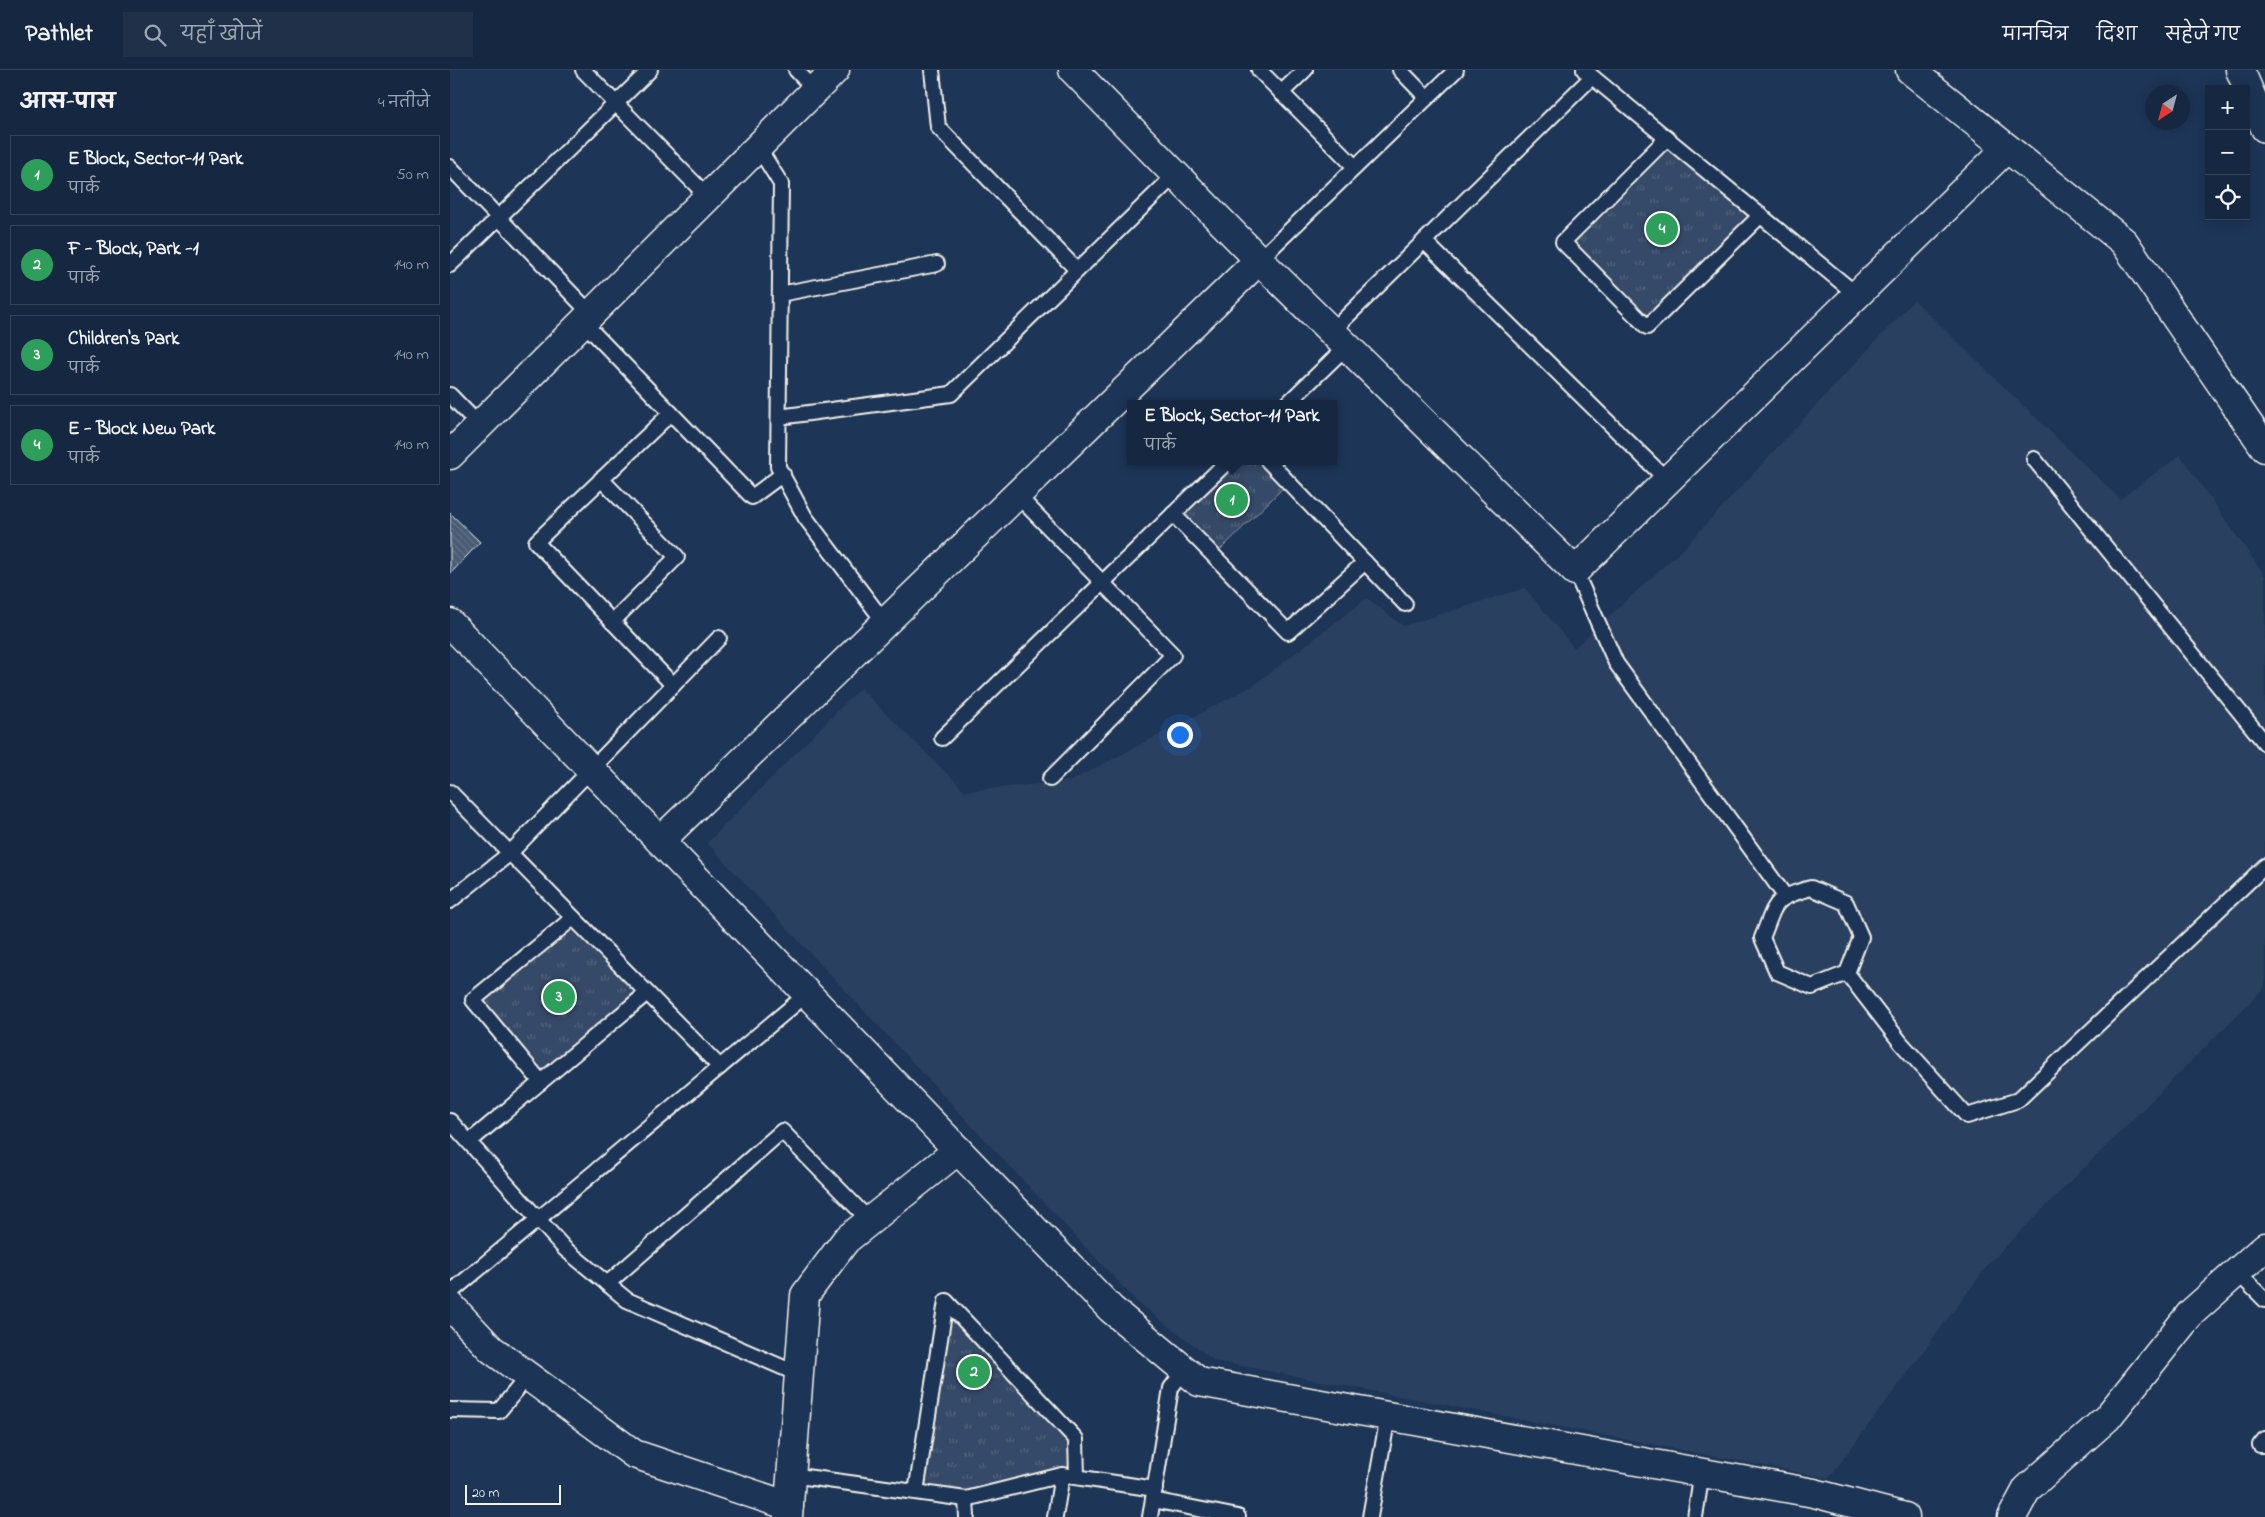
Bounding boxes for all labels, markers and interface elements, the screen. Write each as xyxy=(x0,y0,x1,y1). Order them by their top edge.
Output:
search box xyxy=(123,12,473,57)
text: Pathlet xyxy=(25,17,93,52)
icon: search xyxy=(141,21,169,49)
text: यहाँ खोजें xyxy=(181,22,262,49)
text: मानचित्र xyxy=(2002,23,2069,49)
text: दिशा xyxy=(2097,23,2137,49)
text: सहेजे गए xyxy=(2165,23,2240,49)
north arrow xyxy=(2145,85,2190,130)
map controls xyxy=(2205,85,2250,220)
button: + xyxy=(2205,85,2250,130)
text: आस-पास xyxy=(20,88,115,118)
text: 4 नतीजे xyxy=(378,91,430,115)
button: − xyxy=(2205,130,2250,175)
text: E Block, Sector-11 Park xyxy=(68,146,243,173)
text: 1 xyxy=(34,163,40,187)
text: 50 m xyxy=(397,163,429,187)
button: locate xyxy=(2205,175,2250,220)
text: पार्क xyxy=(68,177,99,201)
pin: 4 xyxy=(1646,210,1678,248)
text: F - Block, Park -1 xyxy=(68,236,199,263)
text: 2 xyxy=(33,253,41,277)
text: 140 m xyxy=(394,253,429,277)
text: पार्क xyxy=(68,267,99,291)
text: Children's Park xyxy=(68,326,179,353)
text: 3 xyxy=(34,343,40,367)
text: 140 m xyxy=(394,343,429,367)
text: पार्क xyxy=(68,357,99,381)
popup xyxy=(1127,400,1337,465)
text: E Block, Sector-11 Park xyxy=(1144,403,1320,430)
text: E - Block New Park xyxy=(68,416,215,443)
text: 4 xyxy=(34,433,40,457)
text: 140 m xyxy=(394,433,429,457)
text: पार्क xyxy=(1144,434,1176,458)
text: पार्क xyxy=(68,447,99,471)
pin: 1 xyxy=(1216,481,1248,519)
your location xyxy=(1167,722,1193,748)
pin: 3 xyxy=(543,978,575,1016)
pin: 2 xyxy=(958,1353,990,1391)
scale bar xyxy=(465,1482,561,1505)
text: 20 m xyxy=(472,1483,499,1504)

